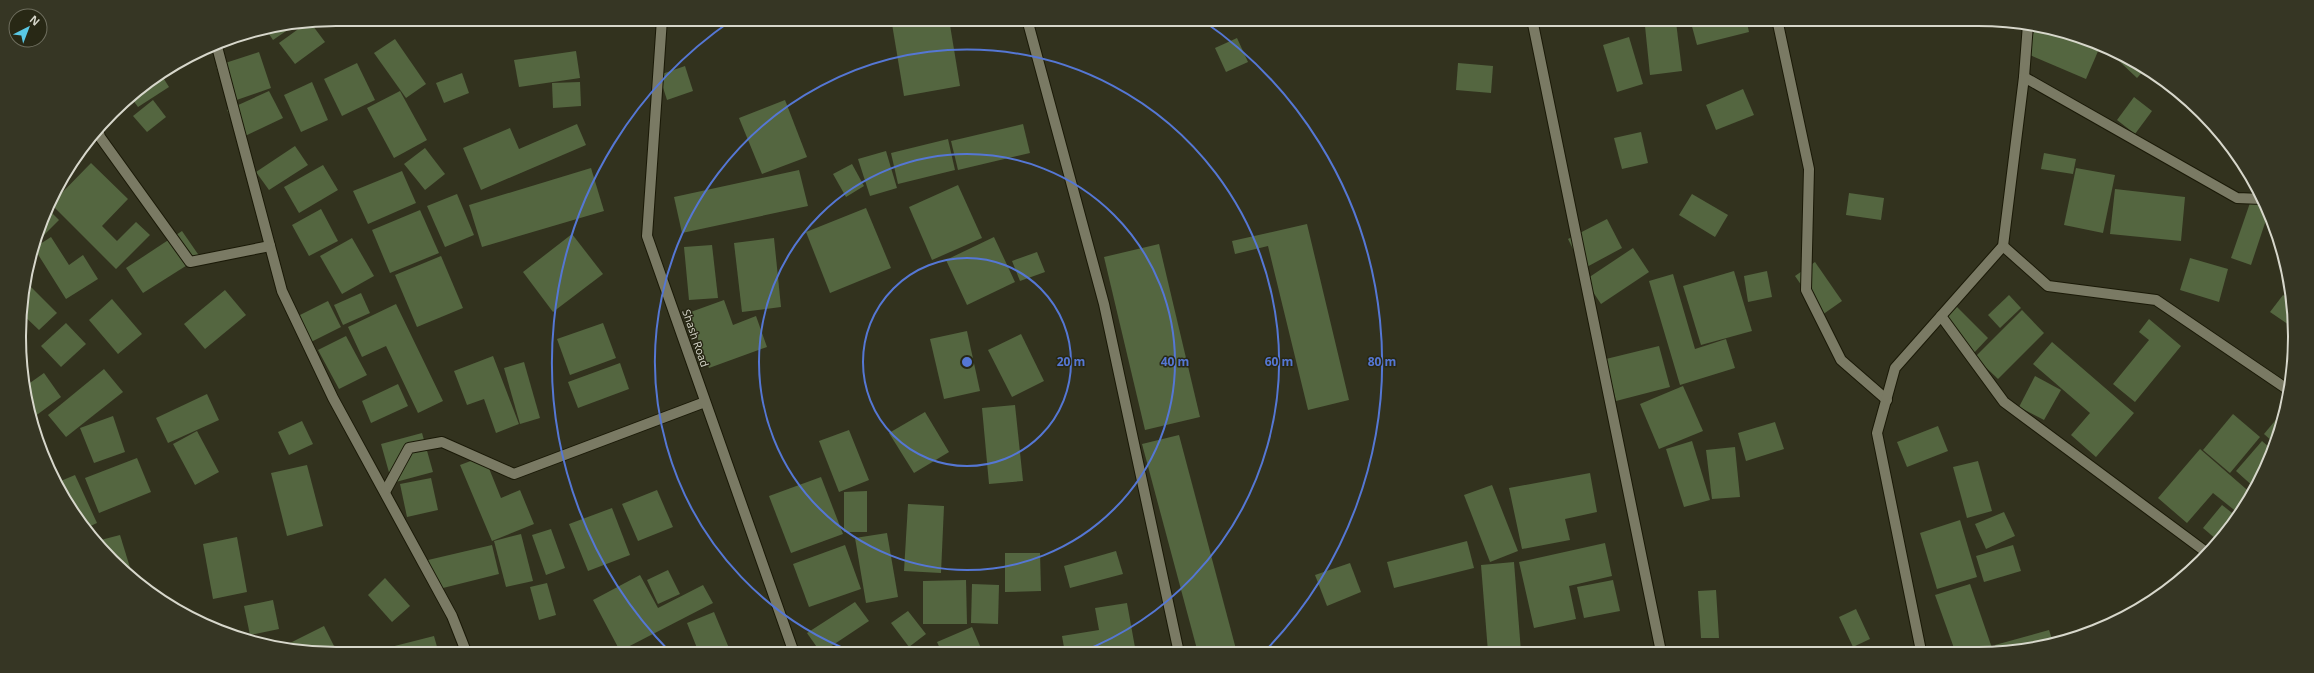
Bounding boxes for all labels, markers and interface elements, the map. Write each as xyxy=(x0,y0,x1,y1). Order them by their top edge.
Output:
north arrow xyxy=(8,8,48,48)
text: N xyxy=(27,12,43,29)
street label: Shash Road xyxy=(679,307,713,369)
text: 20 m xyxy=(1057,353,1085,370)
text: 40 m xyxy=(1161,353,1189,370)
text: 60 m xyxy=(1265,353,1293,370)
text: 80 m xyxy=(1368,353,1396,370)
centre of rings xyxy=(960,355,974,369)

